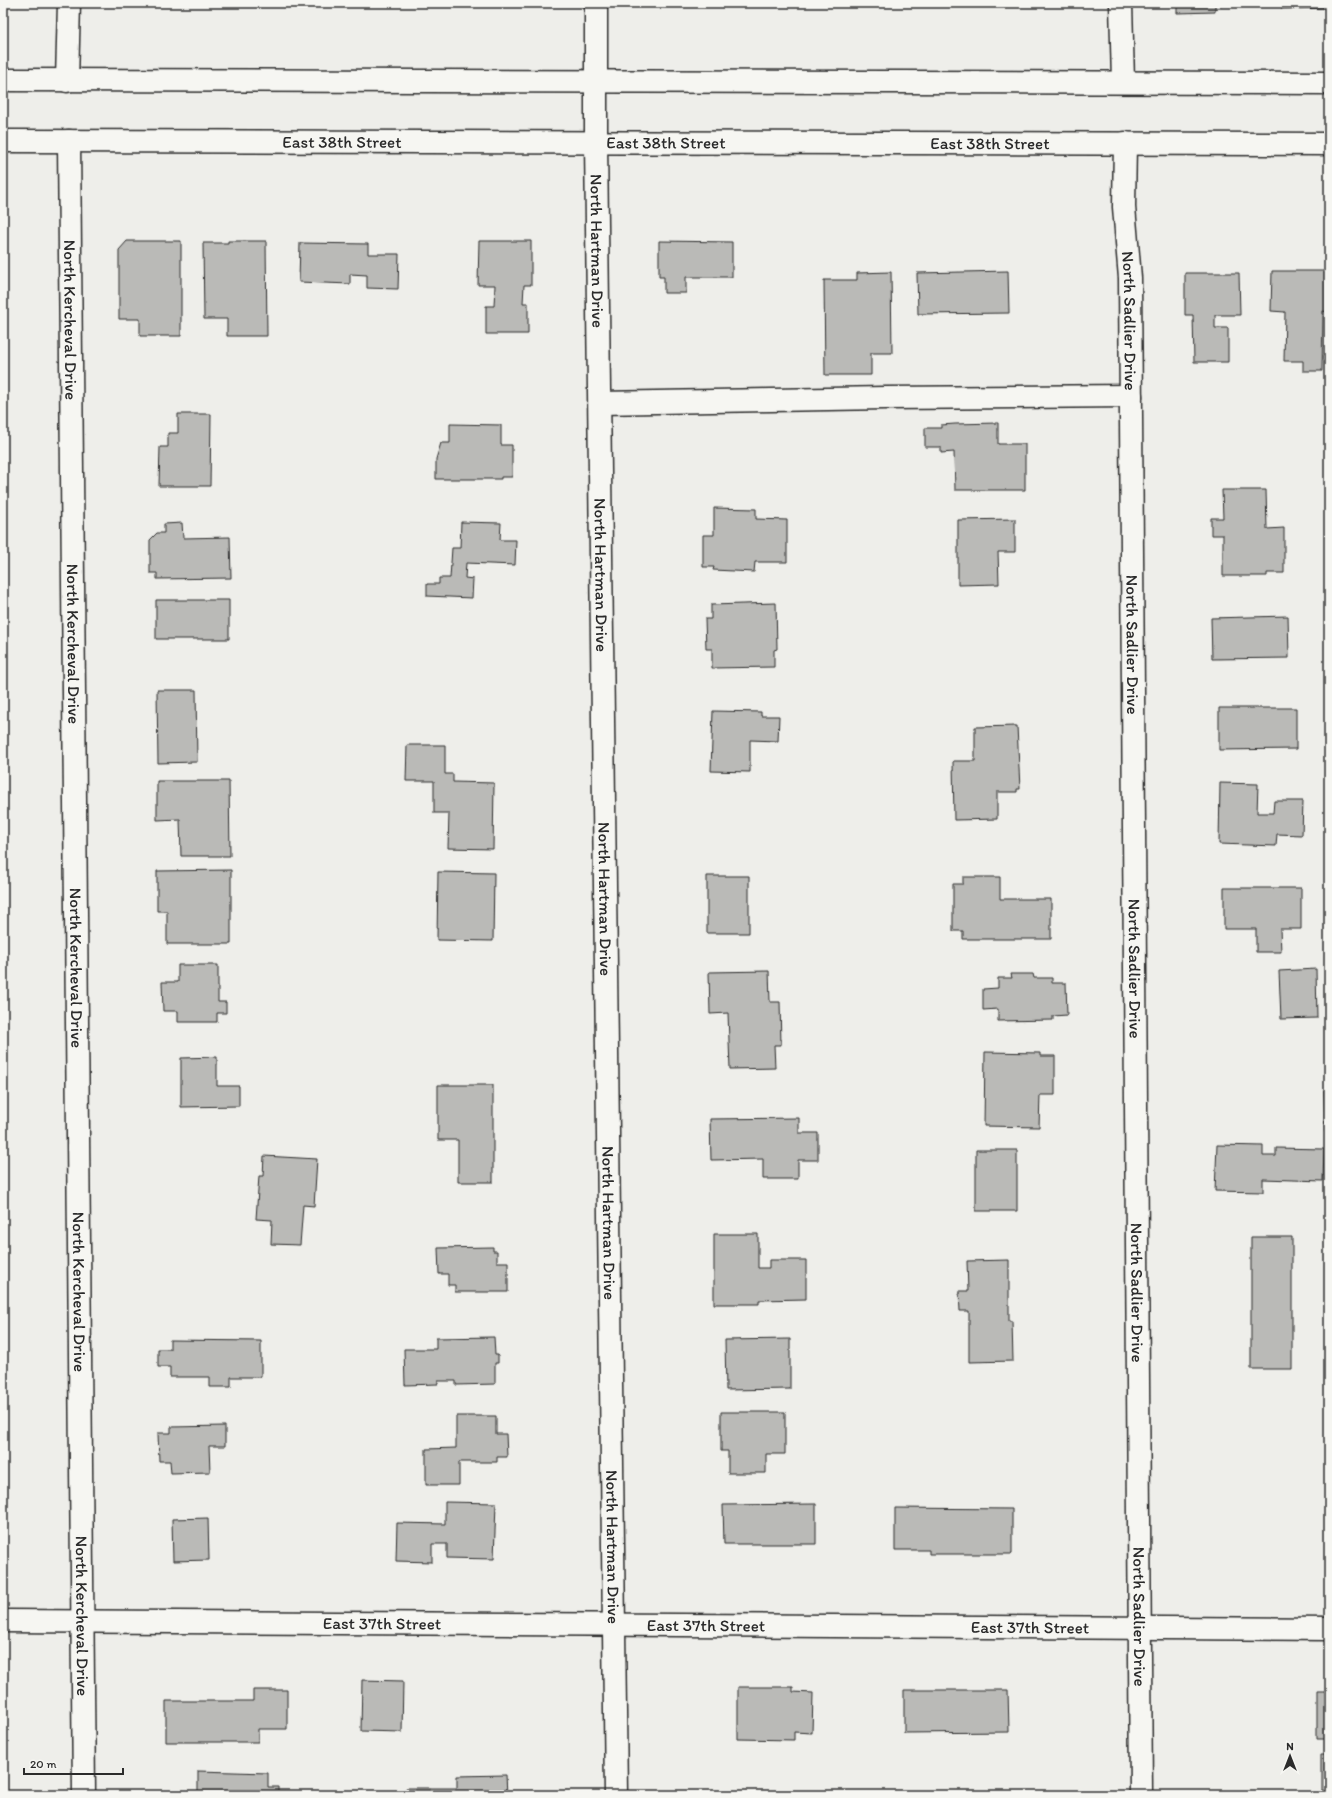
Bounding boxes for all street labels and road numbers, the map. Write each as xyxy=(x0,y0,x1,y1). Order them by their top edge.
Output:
street label: East 38th Street xyxy=(282,132,402,152)
street label: East 38th Street xyxy=(606,132,726,153)
street label: East 38th Street xyxy=(930,133,1050,153)
street label: North Hartman Drive xyxy=(586,174,608,328)
street label: North Kercheval Drive xyxy=(60,240,81,400)
street label: North Sadlier Drive xyxy=(1118,250,1141,391)
street label: North Hartman Drive xyxy=(590,498,612,652)
street label: North Kercheval Drive xyxy=(63,564,84,724)
street label: North Sadlier Drive xyxy=(1122,575,1143,715)
street label: North Hartman Drive xyxy=(594,822,616,976)
street label: North Kercheval Drive xyxy=(66,888,87,1048)
street label: North Sadlier Drive xyxy=(1125,899,1146,1039)
street label: North Hartman Drive xyxy=(598,1146,620,1300)
street label: North Kercheval Drive xyxy=(69,1212,90,1372)
street label: North Sadlier Drive xyxy=(1127,1223,1148,1363)
street label: North Hartman Drive xyxy=(602,1470,624,1624)
street label: North Kercheval Drive xyxy=(72,1536,93,1696)
street label: North Sadlier Drive xyxy=(1129,1547,1150,1687)
street label: East 37th Street xyxy=(323,1613,441,1634)
street label: East 37th Street xyxy=(647,1615,765,1636)
street label: East 37th Street xyxy=(971,1617,1089,1638)

